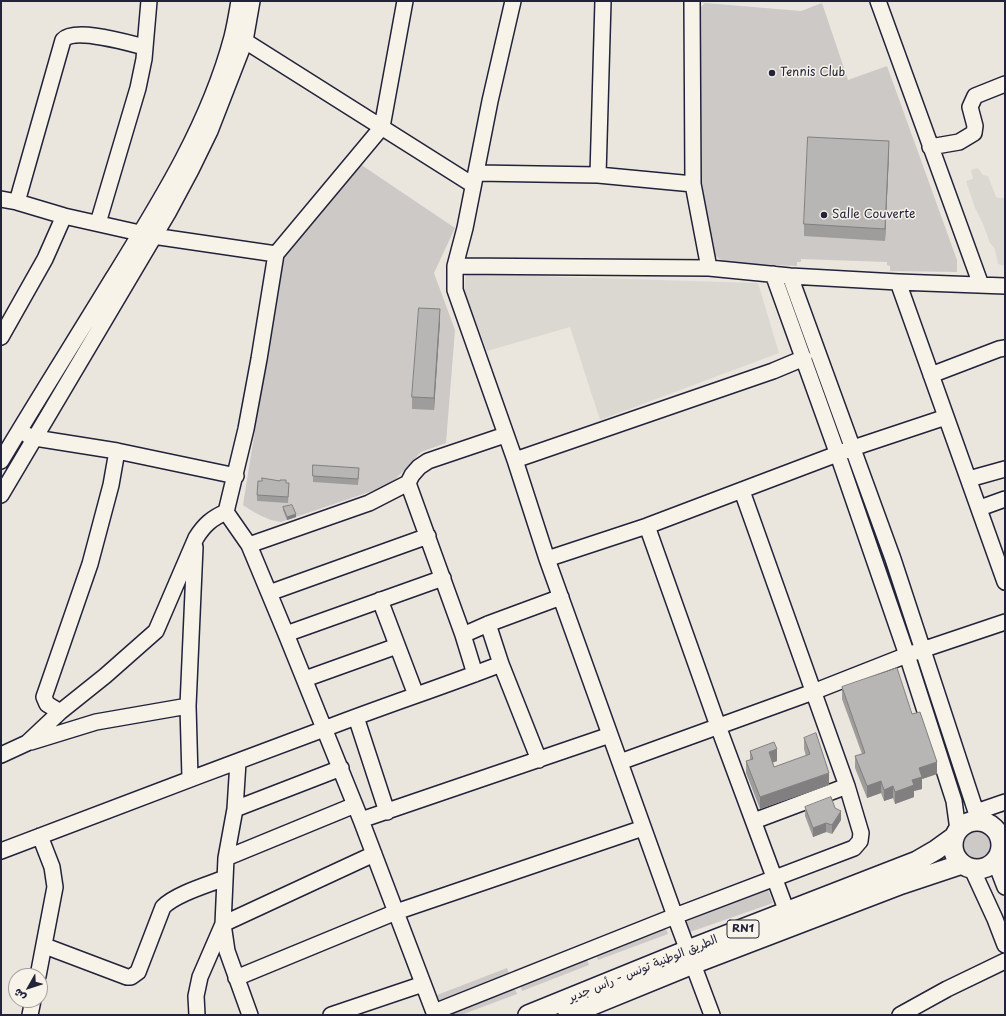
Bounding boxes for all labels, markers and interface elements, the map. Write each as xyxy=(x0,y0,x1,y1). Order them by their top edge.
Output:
place label: Tennis Club xyxy=(780,66,845,80)
marker: Tennis Club xyxy=(767,68,777,78)
place label: Salle Couverte xyxy=(832,208,915,222)
marker: Salle Couverte xyxy=(819,210,829,220)
road number: RN1 xyxy=(727,920,759,938)
street label: الطريق الوطنية تونس - رأس جدير xyxy=(566,932,720,1006)
north arrow xyxy=(8,968,48,1008)
text: ش xyxy=(9,985,29,1005)

